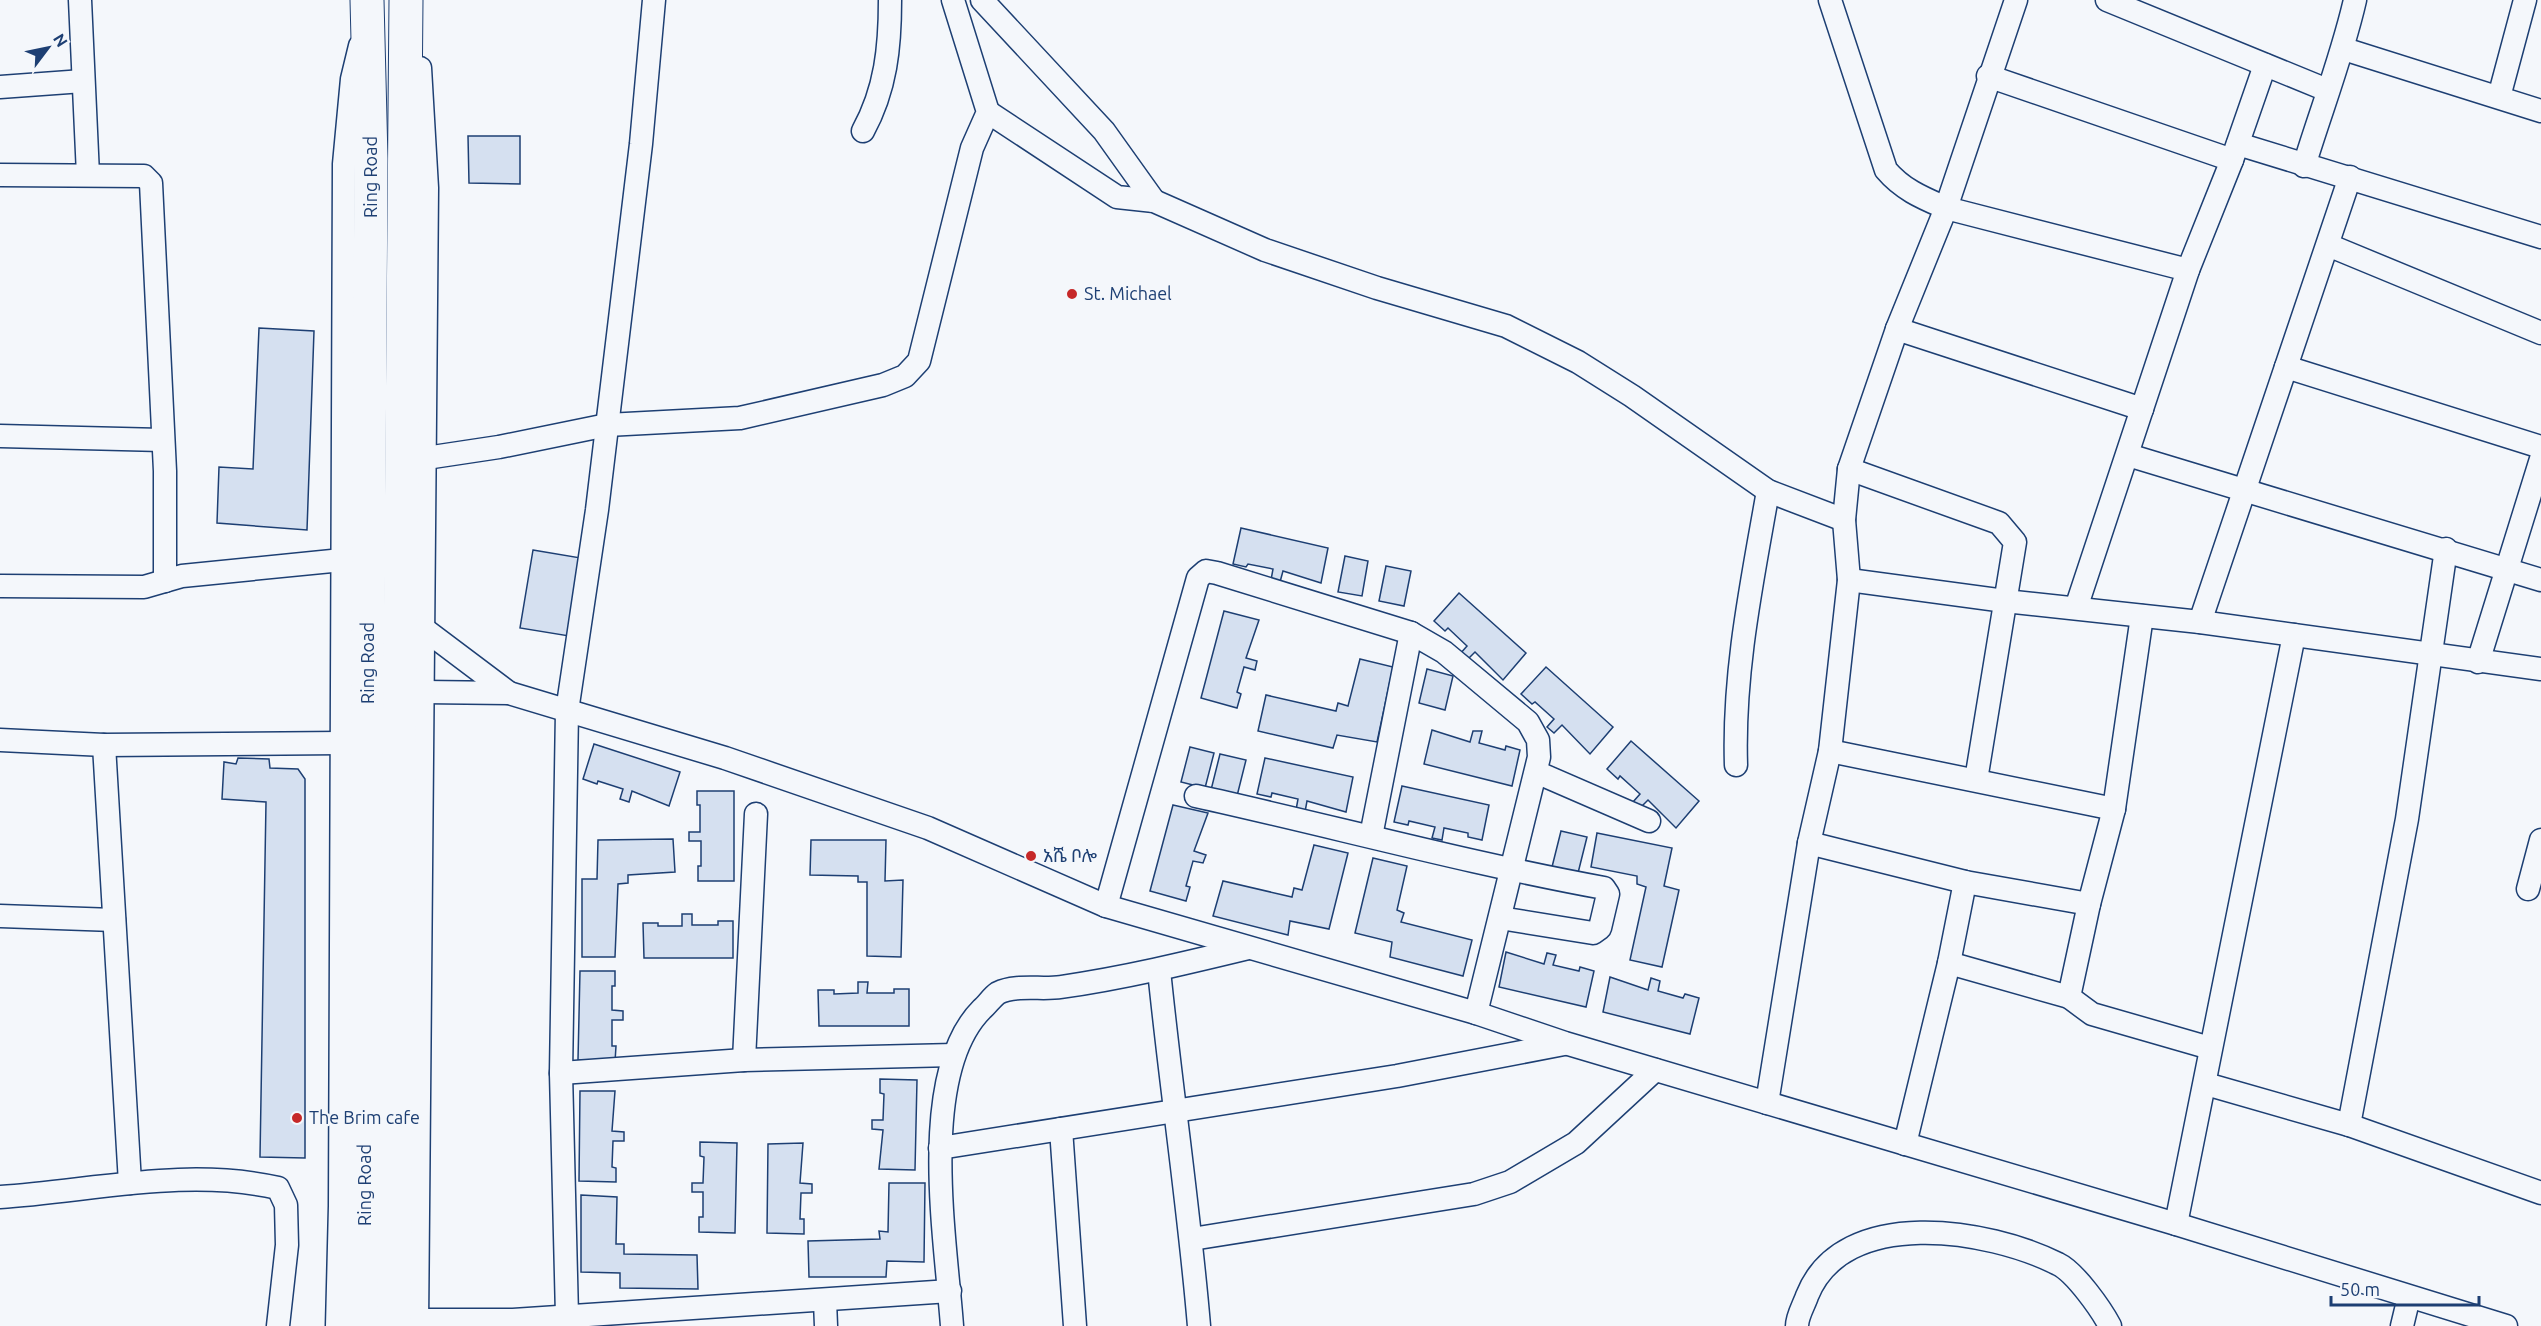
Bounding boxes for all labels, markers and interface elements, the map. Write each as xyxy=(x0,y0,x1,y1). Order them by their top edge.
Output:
north arrow xyxy=(18,18,78,78)
text: N xyxy=(50,30,72,50)
street label: Ring Road xyxy=(360,136,380,218)
place label: St. Michael xyxy=(1084,283,1172,303)
marker: St. Michael xyxy=(1065,287,1079,301)
street label: Ring Road xyxy=(357,622,377,704)
place label: አሼ ቦሎ xyxy=(1043,845,1097,865)
marker: አሼ ቦሎ xyxy=(1024,849,1038,863)
place label: The Brim cafe xyxy=(309,1107,420,1127)
marker: The Brim cafe xyxy=(290,1111,304,1125)
street label: Ring Road xyxy=(354,1144,374,1226)
scale bar xyxy=(2331,1269,2480,1307)
text: 50 m xyxy=(2340,1279,2380,1299)

